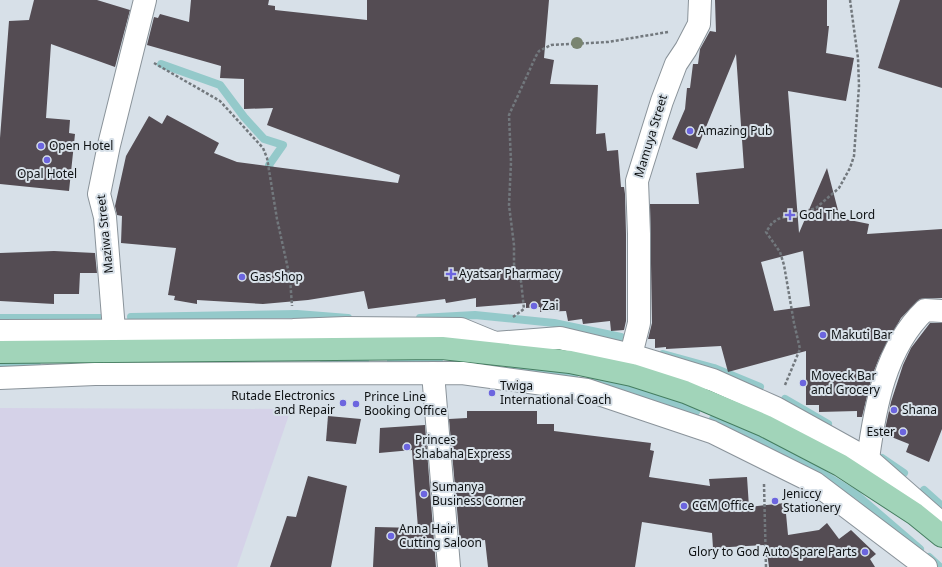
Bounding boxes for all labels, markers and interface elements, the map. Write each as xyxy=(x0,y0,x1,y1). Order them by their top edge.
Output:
street label: Mamuya Street xyxy=(630,92,671,179)
place label: Amazing Pub xyxy=(698,122,772,139)
marker: Amazing Pub xyxy=(685,126,695,136)
place label: Open Hotel xyxy=(49,137,113,154)
marker: Open Hotel xyxy=(36,141,46,151)
marker: Opal Hotel xyxy=(42,155,52,165)
place label: Opal Hotel xyxy=(17,165,77,182)
street label: Maziwa Street xyxy=(92,193,117,274)
place label: God The Lord xyxy=(799,206,875,223)
marker: God The Lord xyxy=(784,209,796,221)
place label: Ayatsar Pharmacy xyxy=(459,265,561,282)
place label: Gas Shop xyxy=(250,268,303,285)
marker: Ayatsar Pharmacy xyxy=(446,269,456,279)
marker: Gas Shop xyxy=(237,272,247,282)
place label: Zai xyxy=(542,297,559,314)
marker: Zai xyxy=(529,301,539,311)
place label: Makuti Bar xyxy=(831,326,893,343)
marker: Makuti Bar xyxy=(818,330,828,340)
place label: Moveck Bar and Grocery xyxy=(811,367,881,398)
place label: Twiga International Coach xyxy=(500,377,612,408)
marker: Moveck Bar and Grocery xyxy=(798,378,808,388)
place label: Rutade Electronics and Repair xyxy=(231,387,335,418)
place label: Prince Line Booking Office xyxy=(364,388,447,419)
marker: Twiga International Coach xyxy=(487,388,497,398)
marker: Rutade Electronics and Repair xyxy=(338,398,348,408)
marker: Prince Line Booking Office xyxy=(351,399,361,409)
place label: Shana xyxy=(902,401,937,418)
marker: Shana xyxy=(889,405,899,415)
place label: Ester xyxy=(867,423,895,440)
marker: Ester xyxy=(898,427,908,437)
place label: Princes Shabaha Express xyxy=(415,431,511,462)
marker: Princes Shabaha Express xyxy=(402,442,412,452)
place label: Sumanya Business Corner xyxy=(432,478,524,509)
place label: Jeniccy Stationery xyxy=(782,485,841,516)
marker: Sumanya Business Corner xyxy=(419,489,429,499)
marker: Jeniccy Stationery xyxy=(770,496,780,506)
place label: CCM Office xyxy=(692,497,754,514)
marker: CCM Office xyxy=(679,501,689,511)
place label: Anna Hair Cutting Saloon xyxy=(399,520,482,551)
marker: Anna Hair Cutting Saloon xyxy=(386,531,396,541)
place label: Glory to God Auto Spare Parts xyxy=(688,543,857,560)
marker: Glory to God Auto Spare Parts xyxy=(860,547,870,557)

